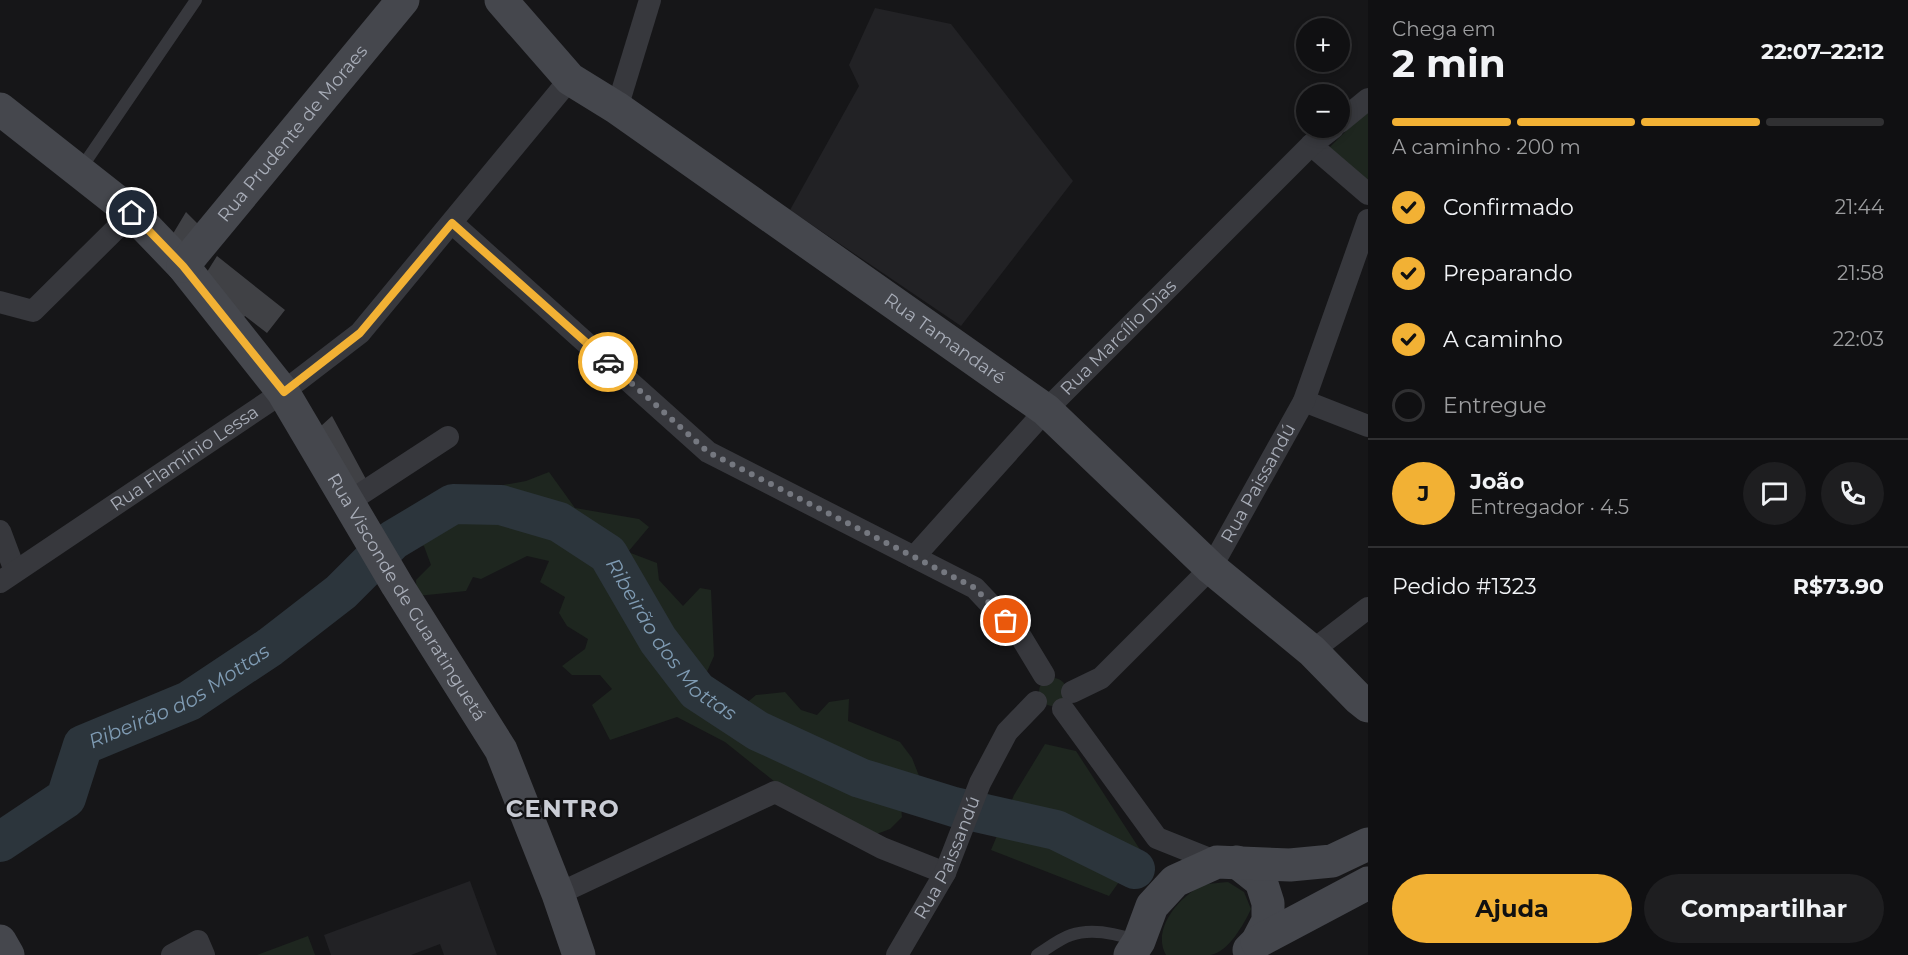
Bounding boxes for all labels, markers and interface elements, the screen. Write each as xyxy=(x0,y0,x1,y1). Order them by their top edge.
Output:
text: Chega em xyxy=(1392,17,1496,41)
map controls xyxy=(1296,18,1350,138)
button: + xyxy=(1296,18,1350,72)
text: 22:07–22:12 xyxy=(1761,38,1884,65)
text: 2 min xyxy=(1392,39,1506,87)
street label: Rua Prudente de Moraes xyxy=(213,40,372,226)
button: − xyxy=(1296,84,1350,138)
text: A caminho · 200 m xyxy=(1392,135,1581,159)
pin xyxy=(106,187,157,238)
icon: check xyxy=(1392,191,1425,224)
text: Confirmado xyxy=(1443,194,1574,221)
text: 21:44 xyxy=(1835,195,1884,219)
icon: home xyxy=(115,196,148,229)
icon: check xyxy=(1392,257,1425,290)
text: Preparando xyxy=(1443,260,1572,287)
text: 21:58 xyxy=(1837,261,1884,285)
street label: Rua Marcílio Dias xyxy=(1056,275,1181,400)
street label: Rua Tamandaré xyxy=(880,288,1010,389)
icon: check xyxy=(1392,323,1425,356)
text: A caminho xyxy=(1443,326,1563,353)
text: 22:03 xyxy=(1833,327,1884,351)
courier xyxy=(578,332,638,392)
icon: car xyxy=(592,346,625,379)
text: Entregue xyxy=(1443,392,1547,419)
street label: Rua Flamínio Lessa xyxy=(106,401,263,516)
street label: Rua Paissandú xyxy=(1216,419,1300,547)
button: chat xyxy=(1743,462,1806,525)
button: phone xyxy=(1821,462,1884,525)
text: João xyxy=(1470,468,1524,495)
street label: Rua Visconde de Guaratinguetá xyxy=(323,469,491,725)
text: J xyxy=(1418,480,1429,507)
text: Entregador · 4.5 xyxy=(1470,495,1629,519)
water label: Ribeirão dos Mottas xyxy=(601,554,741,726)
text: Pedido #1323 xyxy=(1392,573,1537,600)
text: R$73.90 xyxy=(1793,573,1884,600)
pin xyxy=(980,595,1031,646)
icon: bag xyxy=(989,604,1022,637)
water label: Ribeirão dos Mottas xyxy=(85,639,274,753)
street label: Rua Paissandú xyxy=(909,793,985,923)
district label: CENTRO xyxy=(506,794,620,823)
button: Ajuda xyxy=(1392,874,1632,943)
button: Compartilhar xyxy=(1644,874,1884,943)

